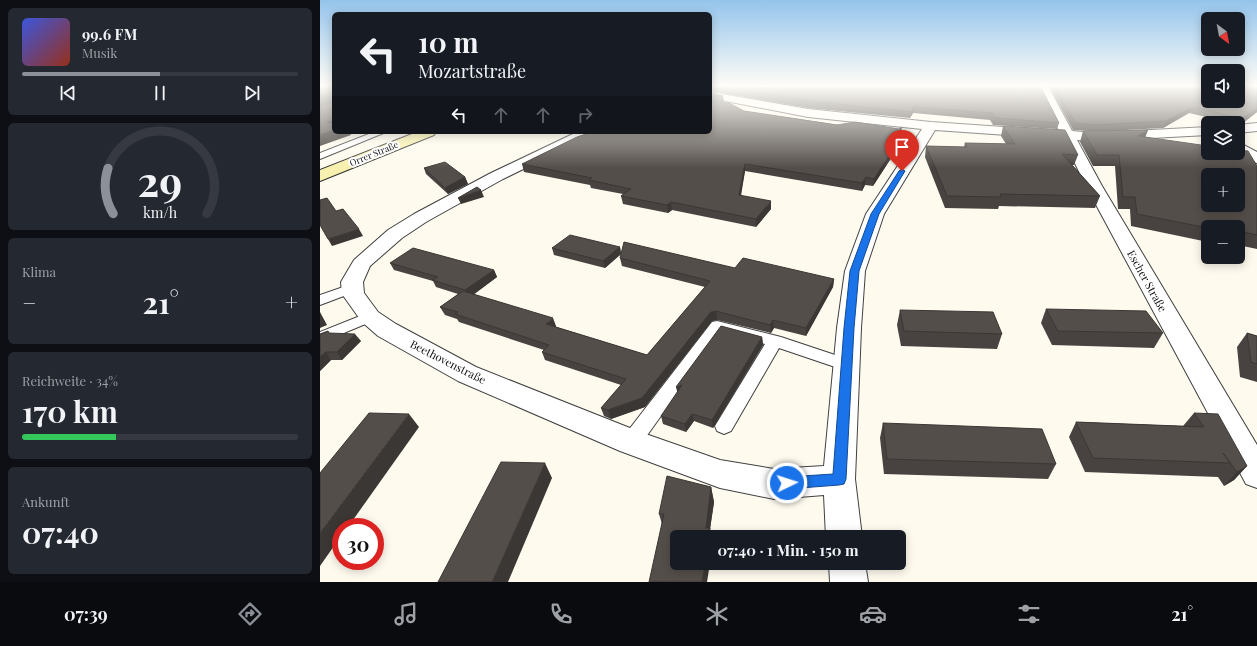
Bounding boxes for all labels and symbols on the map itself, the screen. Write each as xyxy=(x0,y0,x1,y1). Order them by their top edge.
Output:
north arrow xyxy=(1201,12,1245,56)
pin xyxy=(885,130,919,171)
street label: Orrer Straße xyxy=(348,138,400,168)
street label: Escher Straße xyxy=(1124,247,1171,315)
street label: Beethovenstraße xyxy=(408,336,489,387)
position arrow xyxy=(766,462,808,504)
speed limit sign: 30 xyxy=(332,518,384,570)

